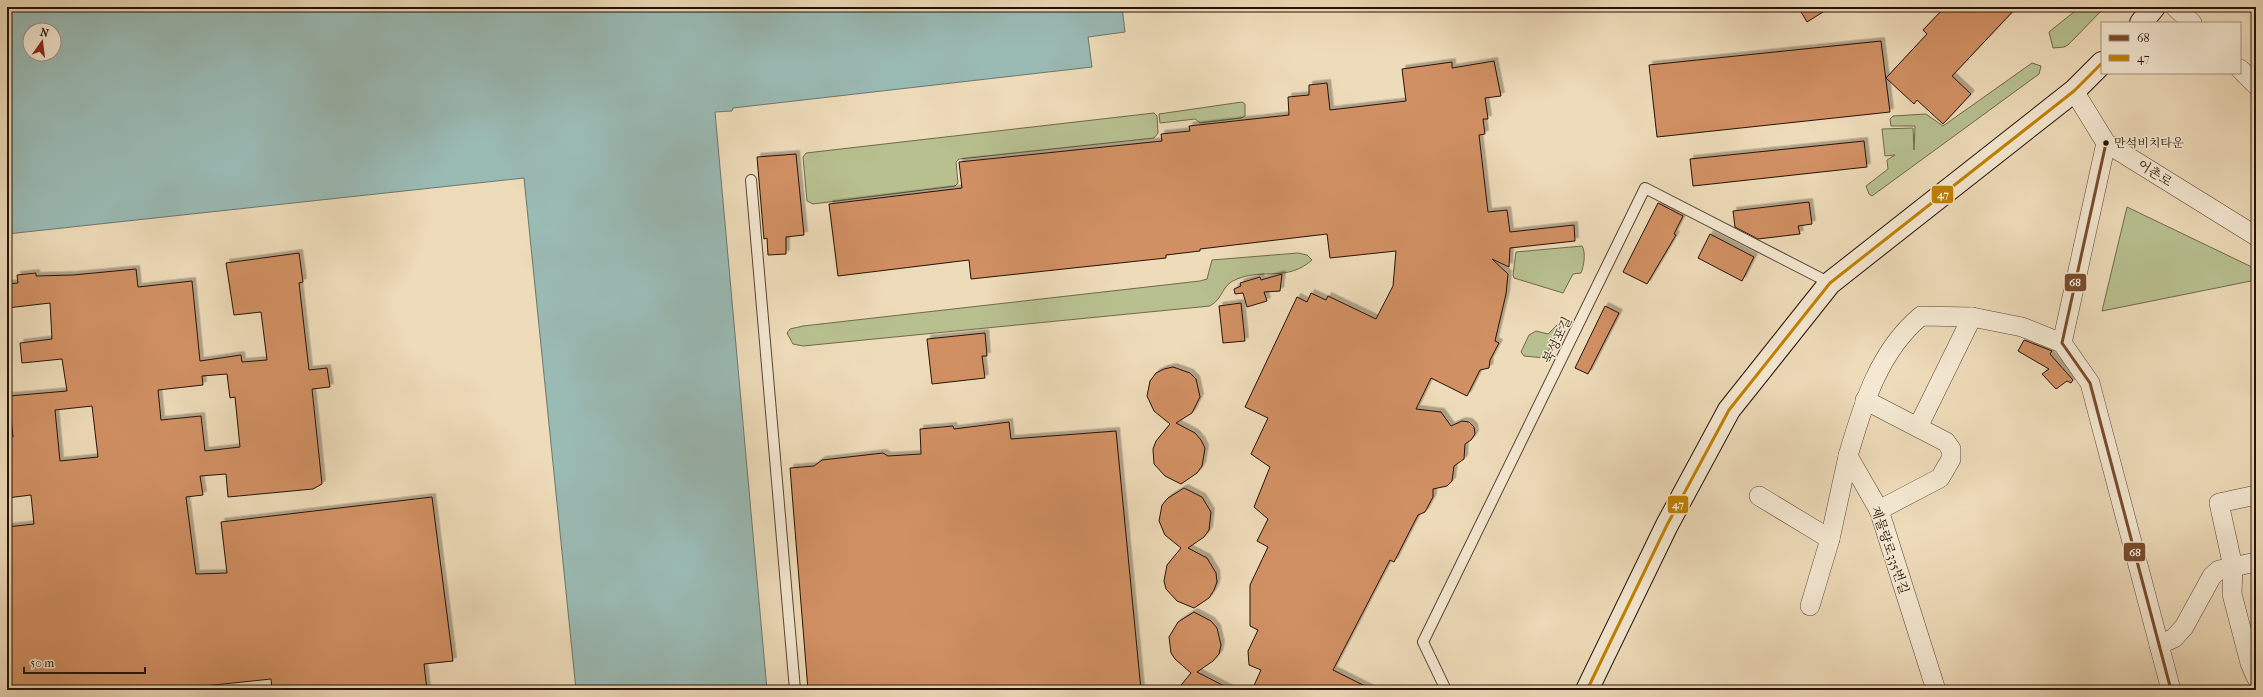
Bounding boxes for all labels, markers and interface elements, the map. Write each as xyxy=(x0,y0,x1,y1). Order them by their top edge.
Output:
north arrow xyxy=(22,22,62,62)
legend xyxy=(2101,22,2241,74)
text: N xyxy=(39,25,51,40)
text: 68 xyxy=(2137,31,2150,45)
text: 47 xyxy=(2137,51,2150,65)
place label: 만석비치타운 xyxy=(2114,136,2184,150)
marker: 만석비치타운 xyxy=(2101,138,2111,148)
street label: 어촌로 xyxy=(2135,157,2175,190)
line badge: 47 xyxy=(1931,185,1954,204)
text: 47 xyxy=(1936,188,1949,201)
line badge: 68 xyxy=(2064,273,2087,292)
text: 68 xyxy=(2069,276,2081,289)
street label: 북성포길 xyxy=(1539,314,1575,366)
line badge: 47 xyxy=(1667,495,1689,514)
text: 47 xyxy=(1671,498,1684,511)
street label: 제물량로335번길 xyxy=(1868,504,1912,596)
line badge: 68 xyxy=(2123,542,2146,562)
text: 68 xyxy=(2129,546,2141,559)
scale bar xyxy=(24,649,145,675)
text: 50 m xyxy=(30,656,54,670)

